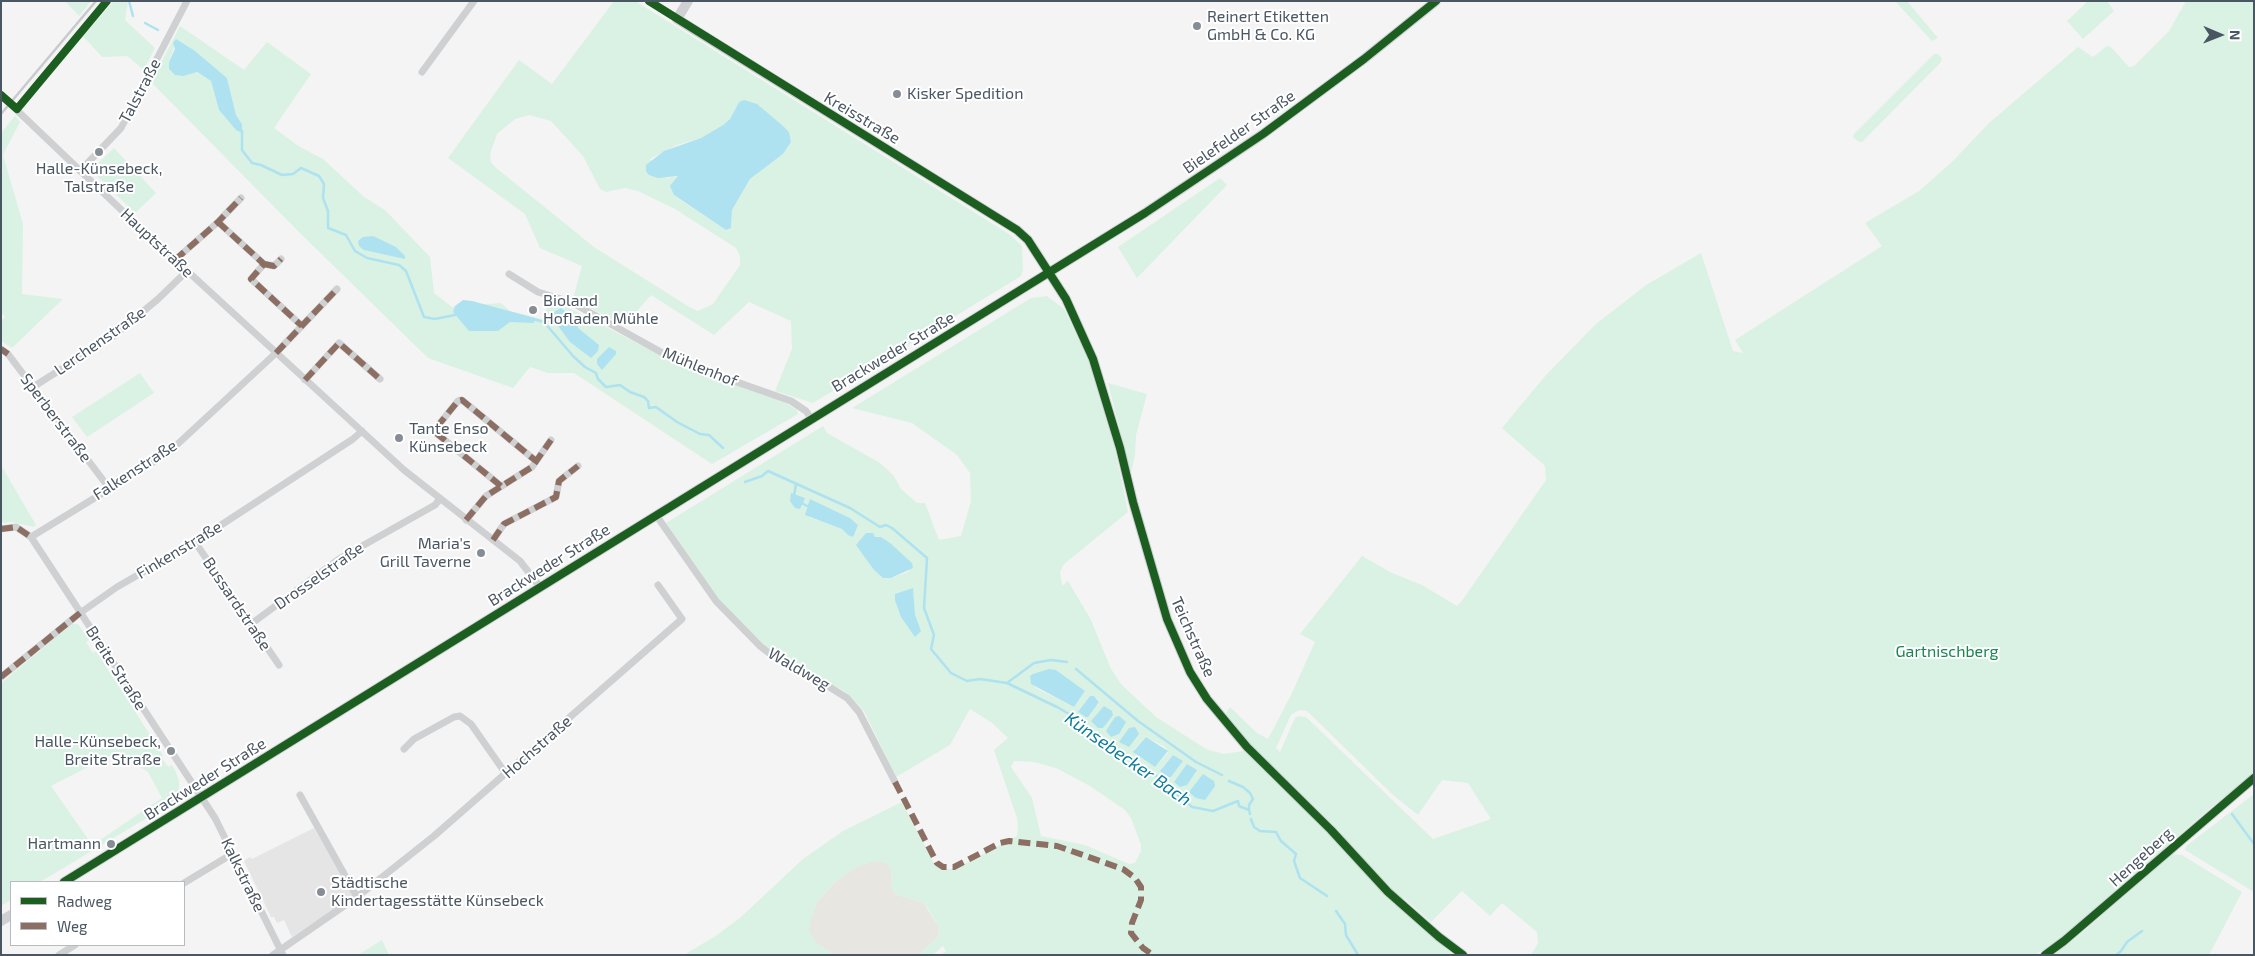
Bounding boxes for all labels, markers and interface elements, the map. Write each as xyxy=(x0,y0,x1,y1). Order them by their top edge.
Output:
place label: Reinert Etiketten GmbH & Co. KG xyxy=(1207,7,1329,45)
north arrow xyxy=(2195,10,2245,60)
marker: Reinert Etiketten GmbH & Co. KG xyxy=(1191,20,1203,32)
text: N xyxy=(2227,30,2244,40)
street label: Talstraße xyxy=(115,56,165,126)
place label: Kisker Spedition xyxy=(907,84,1023,104)
street label: Bielefelder Straße xyxy=(1179,86,1299,178)
street label: Kreisstraße xyxy=(821,88,903,148)
marker: Kisker Spedition xyxy=(891,88,903,100)
marker: Halle-Künsebeck, Talstraße xyxy=(93,146,105,158)
place label: Halle-Künsebeck, Talstraße xyxy=(36,159,162,197)
street label: Hauptstraße xyxy=(117,204,197,282)
place label: Bioland Hofladen Mühle xyxy=(543,291,659,329)
street label: Lerchenstraße xyxy=(51,303,149,379)
marker: Bioland Hofladen Mühle xyxy=(527,304,539,316)
street label: Brackweder Straße xyxy=(828,308,958,396)
street label: Mühlenhof xyxy=(660,343,740,391)
street label: Sperberstraße xyxy=(16,370,96,466)
place label: Tante Enso Künsebeck xyxy=(409,419,489,457)
marker: Tante Enso Künsebeck xyxy=(393,432,405,444)
street label: Falkenstraße xyxy=(89,436,181,504)
street label: Finkenstraße xyxy=(133,517,225,583)
street label: Brackweder Straße xyxy=(484,520,614,610)
place label: Maria's Grill Taverne xyxy=(380,534,471,572)
street label: Drosselstraße xyxy=(271,538,367,614)
marker: Maria's Grill Taverne xyxy=(475,547,487,559)
street label: Bussardstraße xyxy=(199,554,275,654)
street label: Teichstraße xyxy=(1167,594,1219,680)
street label: Breite Straße xyxy=(82,622,150,714)
park label: Gartnischberg xyxy=(1896,642,1998,662)
street label: Waldweg xyxy=(765,644,833,694)
water label: Künsebecker Bach xyxy=(1061,707,1195,811)
street label: Hochstraße xyxy=(498,712,576,782)
place label: Halle-Künsebeck, Breite Straße xyxy=(34,732,161,770)
street label: Brackweder Straße xyxy=(140,734,270,824)
marker: Halle-Künsebeck, Breite Straße xyxy=(165,745,177,757)
street label: Hengeberg xyxy=(2105,823,2177,891)
place label: Hartmann xyxy=(28,834,101,854)
street label: Kalkstraße xyxy=(217,835,269,915)
marker: Hartmann xyxy=(105,838,117,850)
place label: Städtische Kindertagesstätte Künsebeck xyxy=(331,873,544,911)
legend xyxy=(10,881,185,946)
marker: Städtische Kindertagesstätte Künsebeck xyxy=(315,886,327,898)
text: Radweg xyxy=(57,892,112,910)
text: Weg xyxy=(57,917,87,935)

